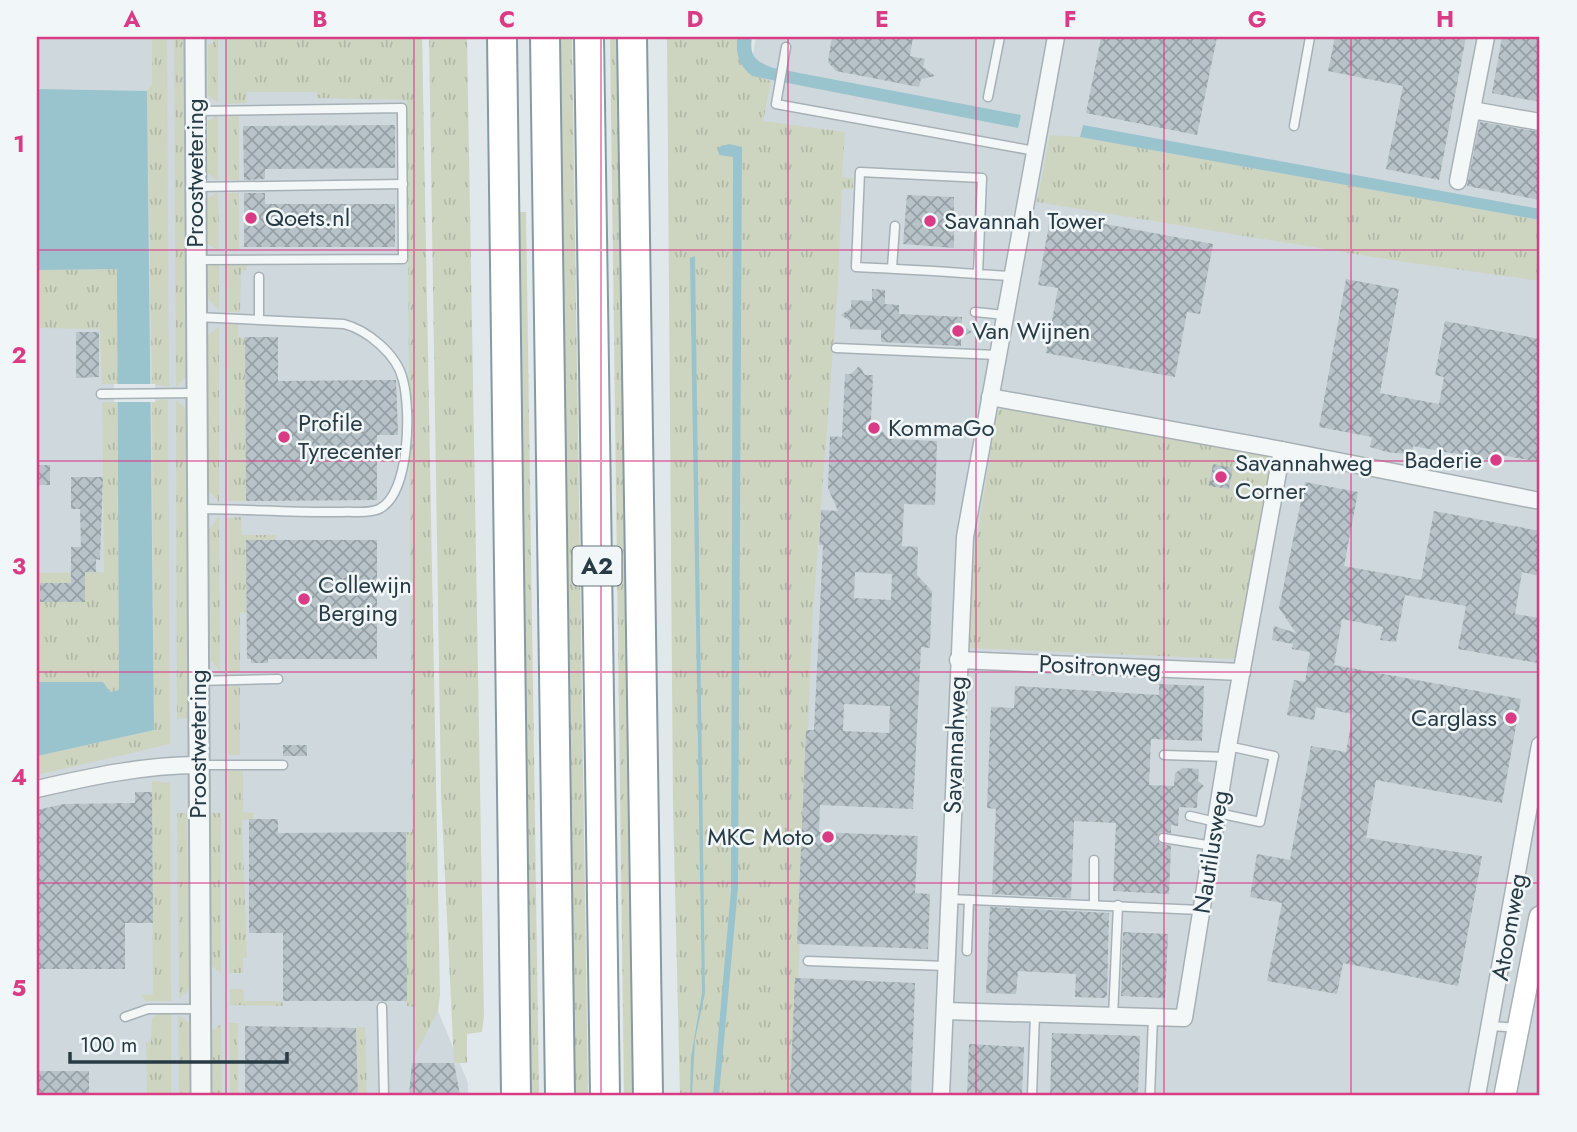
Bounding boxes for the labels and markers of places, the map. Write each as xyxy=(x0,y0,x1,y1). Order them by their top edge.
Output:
place label: Qoets.nl xyxy=(265,200,350,235)
place label: Savannah Tower xyxy=(944,203,1106,238)
marker: Qoets.nl xyxy=(243,210,259,226)
marker: Savannah Tower xyxy=(922,213,938,229)
place label: Van Wijnen xyxy=(972,313,1090,348)
marker: Van Wijnen xyxy=(950,323,966,339)
place label: Profile Tyrecenter xyxy=(298,405,403,468)
place label: KommaGo xyxy=(888,410,995,445)
marker: KommaGo xyxy=(866,420,882,436)
marker: Profile Tyrecenter xyxy=(276,429,292,445)
place label: Baderie xyxy=(1404,442,1482,477)
place label: Savannahweg Corner xyxy=(1235,445,1373,508)
marker: Baderie xyxy=(1488,452,1504,468)
marker: Savannahweg Corner xyxy=(1213,469,1229,485)
place label: Collewijn Berging xyxy=(318,567,412,630)
marker: Collewijn Berging xyxy=(296,591,312,607)
place label: Carglass xyxy=(1411,700,1497,735)
marker: Carglass xyxy=(1503,710,1519,726)
place label: MKC Moto xyxy=(707,819,814,854)
marker: MKC Moto xyxy=(820,829,836,845)

